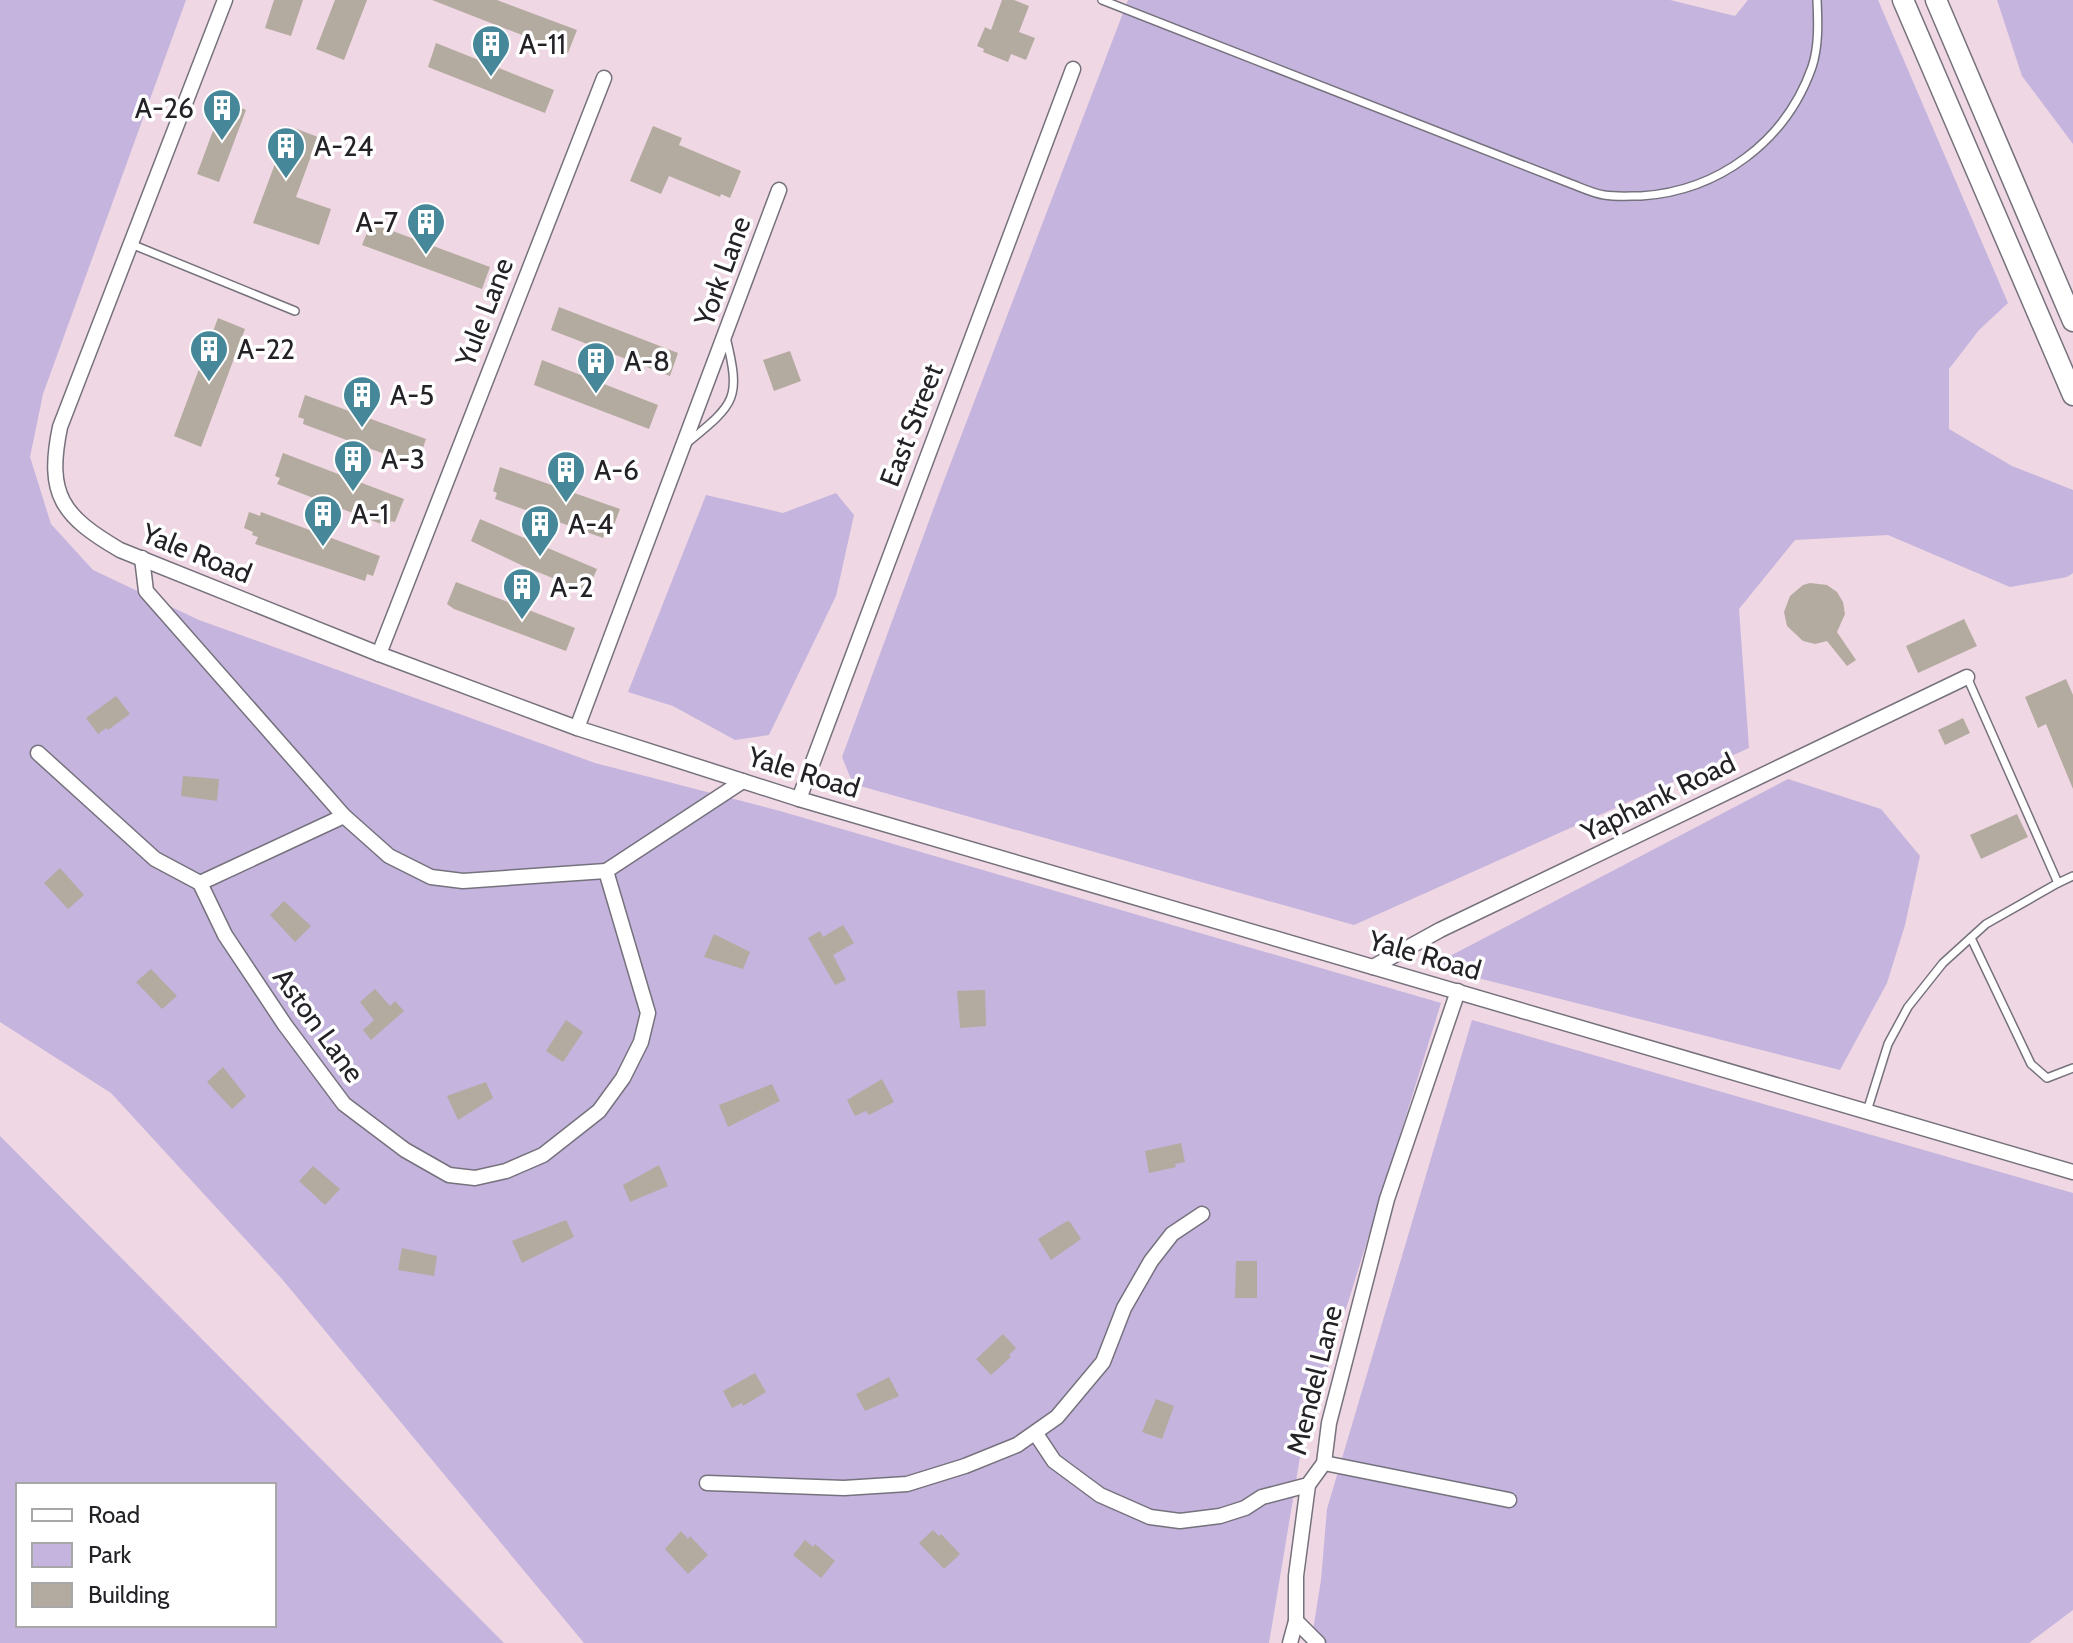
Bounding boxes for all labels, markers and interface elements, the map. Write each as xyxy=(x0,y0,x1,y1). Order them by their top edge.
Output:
building icon: A-11 xyxy=(470,23,512,78)
place label: A-11 xyxy=(519,27,566,61)
building icon: A-26 xyxy=(201,87,243,142)
place label: A-26 xyxy=(135,91,194,125)
building icon: A-24 xyxy=(265,125,307,180)
place label: A-24 xyxy=(314,129,374,163)
building icon: A-7 xyxy=(405,201,447,256)
place label: A-7 xyxy=(355,205,398,239)
street label: York Lane xyxy=(686,212,757,331)
street label: Yule Lane xyxy=(447,253,520,372)
building icon: A-22 xyxy=(188,328,230,383)
place label: A-22 xyxy=(237,332,295,366)
building icon: A-8 xyxy=(575,340,617,395)
place label: A-8 xyxy=(624,344,670,378)
street label: East Street xyxy=(872,359,950,491)
building icon: A-5 xyxy=(341,374,383,429)
place label: A-5 xyxy=(390,378,434,412)
building icon: A-3 xyxy=(332,438,374,493)
place label: A-3 xyxy=(381,442,425,476)
building icon: A-6 xyxy=(545,449,587,504)
place label: A-6 xyxy=(594,453,639,487)
building icon: A-1 xyxy=(302,493,344,548)
place label: A-1 xyxy=(351,497,389,531)
building icon: A-4 xyxy=(519,503,561,558)
place label: A-4 xyxy=(568,507,613,541)
street label: Yale Road xyxy=(136,515,257,590)
building icon: A-2 xyxy=(501,566,543,621)
place label: A-2 xyxy=(550,570,593,604)
street label: Yale Road xyxy=(743,739,864,805)
street label: Yaphank Road xyxy=(1575,745,1740,849)
street label: Yale Road xyxy=(1364,922,1485,987)
street label: Aston Lane xyxy=(266,961,372,1089)
street label: Mendel Lane xyxy=(1279,1302,1349,1458)
legend xyxy=(16,1483,276,1627)
text: Road xyxy=(88,1500,140,1529)
text: Park xyxy=(88,1540,131,1569)
text: Building xyxy=(88,1580,170,1609)

